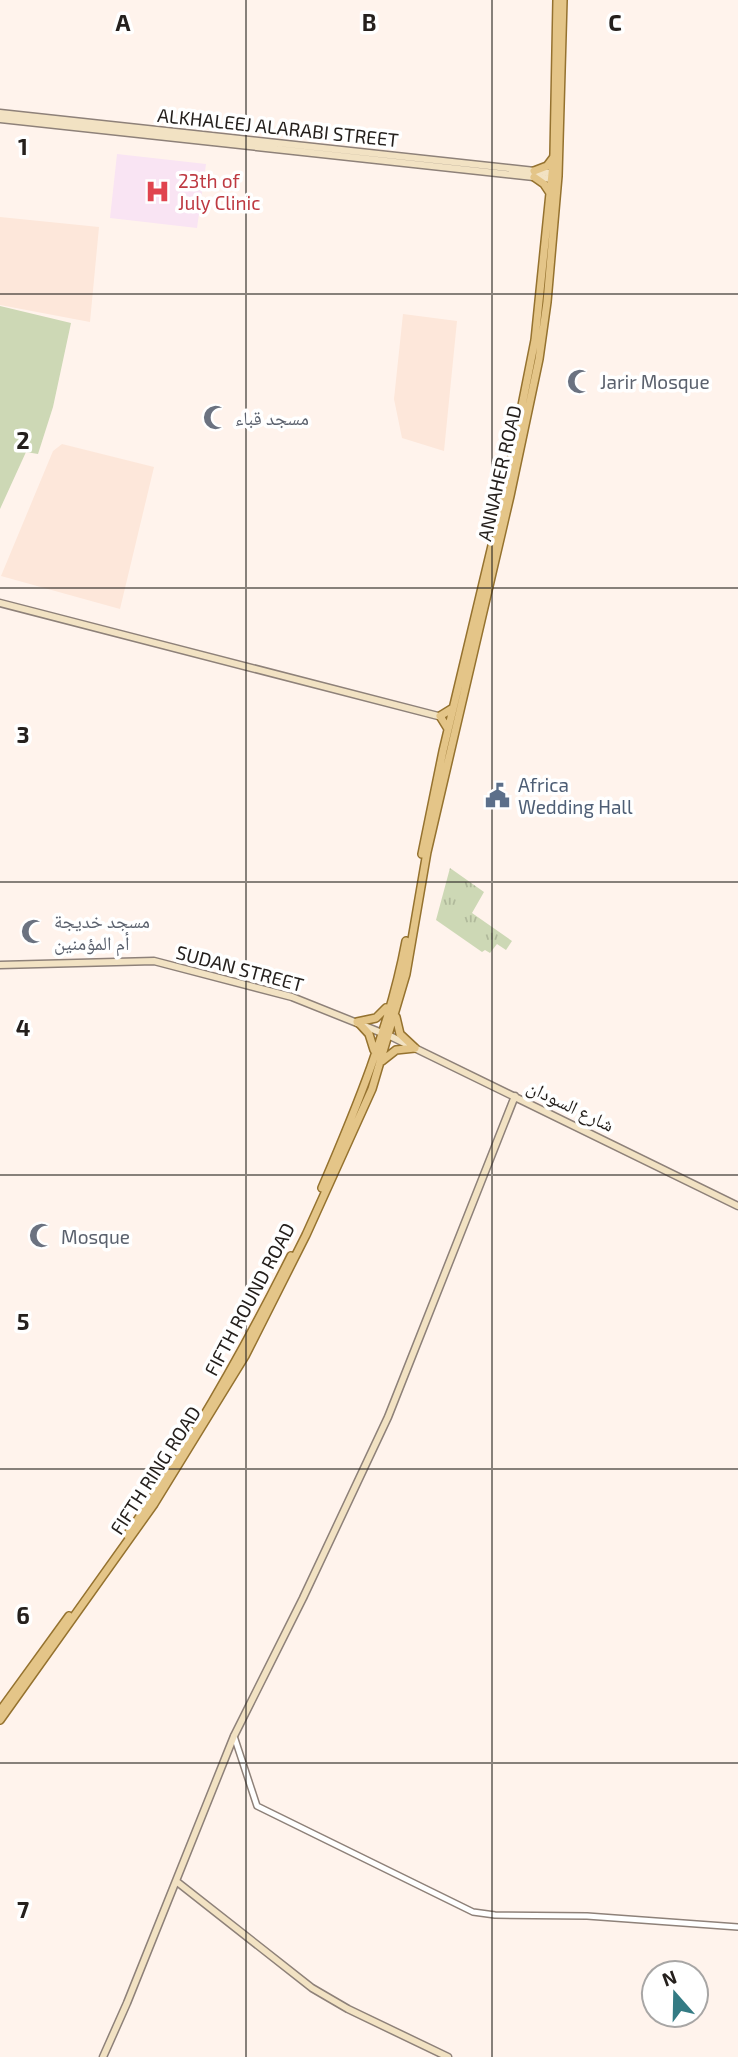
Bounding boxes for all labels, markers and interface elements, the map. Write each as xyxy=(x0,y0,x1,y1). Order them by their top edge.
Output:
text: A xyxy=(115,8,131,36)
text: B xyxy=(362,8,376,36)
text: C xyxy=(608,8,622,36)
street label: ALKHALEEJ ALARABI STREET xyxy=(156,103,400,151)
text: 1 xyxy=(18,132,28,160)
place label: 23th of July Clinic xyxy=(178,169,261,214)
hospital icon: 23th of July Clinic xyxy=(144,177,172,205)
mosque icon: Jarir Mosque xyxy=(566,367,594,395)
place label: Jarir Mosque xyxy=(600,370,710,393)
mosque icon: مسجد قباء xyxy=(201,403,229,431)
street label: ANNAHER ROAD xyxy=(472,403,526,543)
place label: مسجد قباء xyxy=(235,406,309,429)
text: 2 xyxy=(16,426,30,454)
text: 3 xyxy=(16,720,30,748)
place label: Africa Wedding Hall xyxy=(518,773,633,818)
public building icon: Africa Wedding Hall xyxy=(484,781,512,809)
place label: مسجد خديجة أم المؤمنين xyxy=(54,909,150,957)
mosque icon: مسجد خديجة أم المؤمنين xyxy=(20,917,48,945)
street label: SUDAN STREET xyxy=(174,940,306,996)
text: 4 xyxy=(16,1013,30,1041)
street label: شارع السودان xyxy=(523,1074,618,1137)
street label: FIFTH ROUND ROAD xyxy=(199,1219,299,1379)
mosque icon: Mosque xyxy=(27,1222,55,1250)
place label: Mosque xyxy=(61,1225,130,1248)
text: 5 xyxy=(17,1307,29,1335)
street label: FIFTH RING ROAD xyxy=(105,1401,205,1539)
text: 6 xyxy=(16,1601,30,1629)
text: 7 xyxy=(17,1895,29,1923)
north arrow xyxy=(640,1959,710,2029)
text: N xyxy=(659,1964,679,1991)

